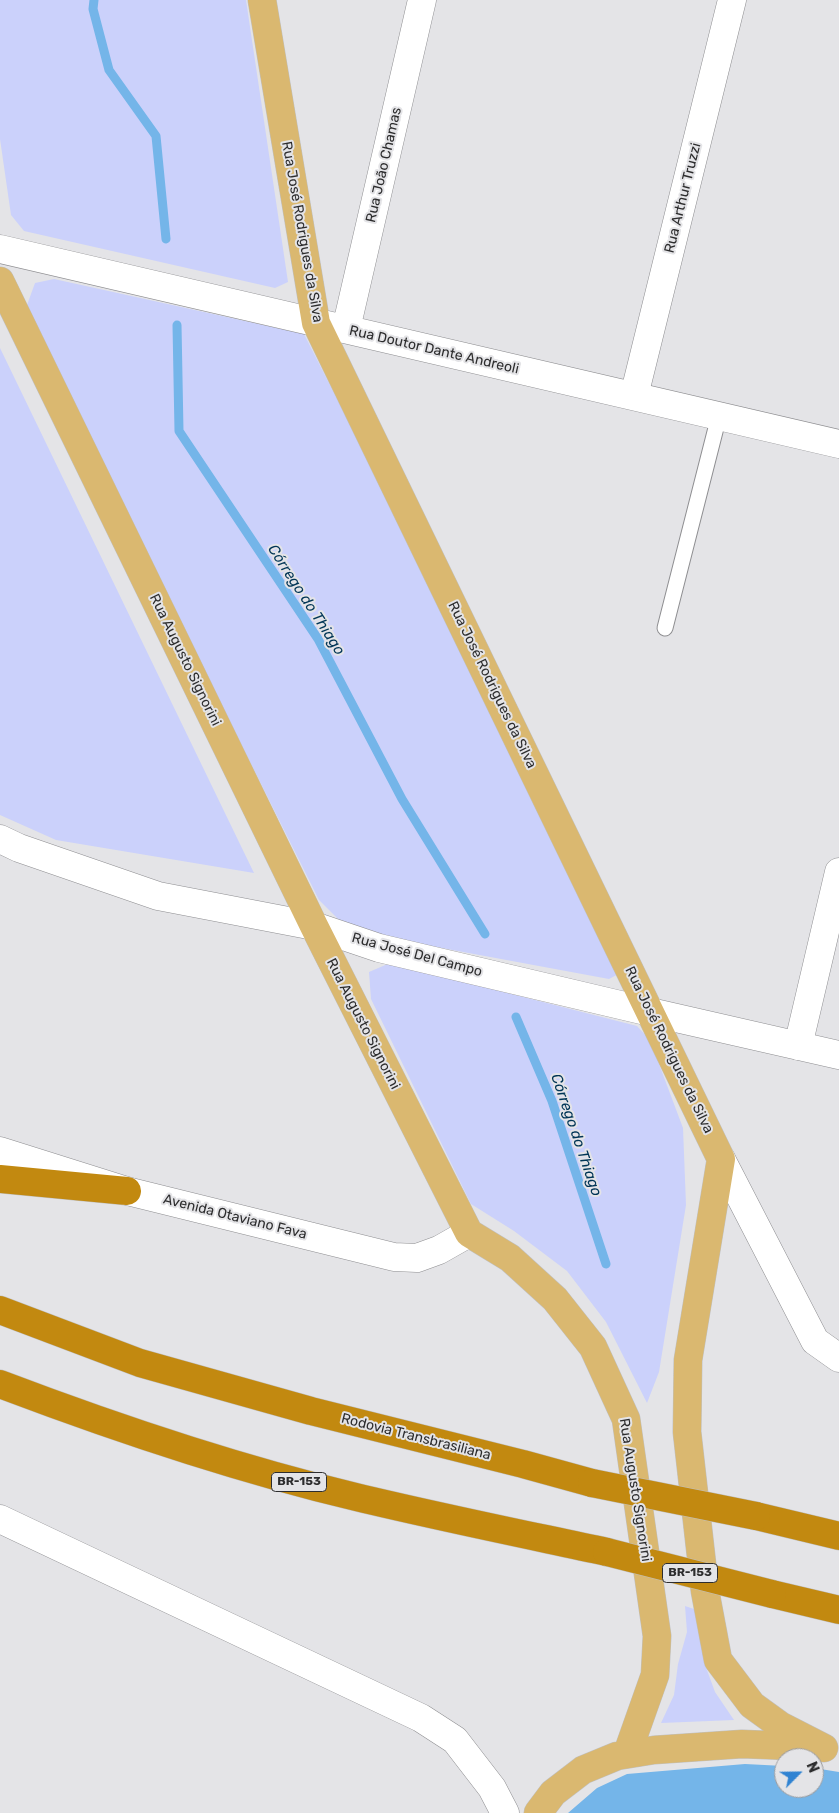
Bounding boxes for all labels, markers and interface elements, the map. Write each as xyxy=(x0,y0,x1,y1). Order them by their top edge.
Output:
street label: Rua João Chamas xyxy=(363,106,405,224)
street label: Rua José Rodrigues da Silva xyxy=(278,140,326,324)
street label: Rua Arthur Truzzi xyxy=(661,141,705,255)
street label: Rua Doutor Dante Andreoli xyxy=(348,322,520,378)
water label: Córrego do Thiago xyxy=(264,541,348,659)
street label: Rua Augusto Signorini xyxy=(146,591,224,729)
street label: Rua José Rodrigues da Silva xyxy=(444,599,540,771)
street label: Rua José Del Campo xyxy=(350,930,484,980)
street label: Rua Augusto Signorini xyxy=(323,956,403,1092)
street label: Rua José Rodrigues da Silva xyxy=(621,964,717,1136)
water label: Córrego do Thiago xyxy=(547,1071,605,1199)
street label: Avenida Otaviano Fava xyxy=(161,1191,309,1243)
street label: Rodovia Transbrasiliana xyxy=(339,1410,493,1464)
street label: Rua Augusto Signorini xyxy=(615,1417,655,1563)
road number: BR-153 xyxy=(272,1472,326,1491)
road number: BR-153 xyxy=(662,1564,718,1582)
north arrow xyxy=(774,1748,824,1798)
text: N xyxy=(803,1759,822,1775)

